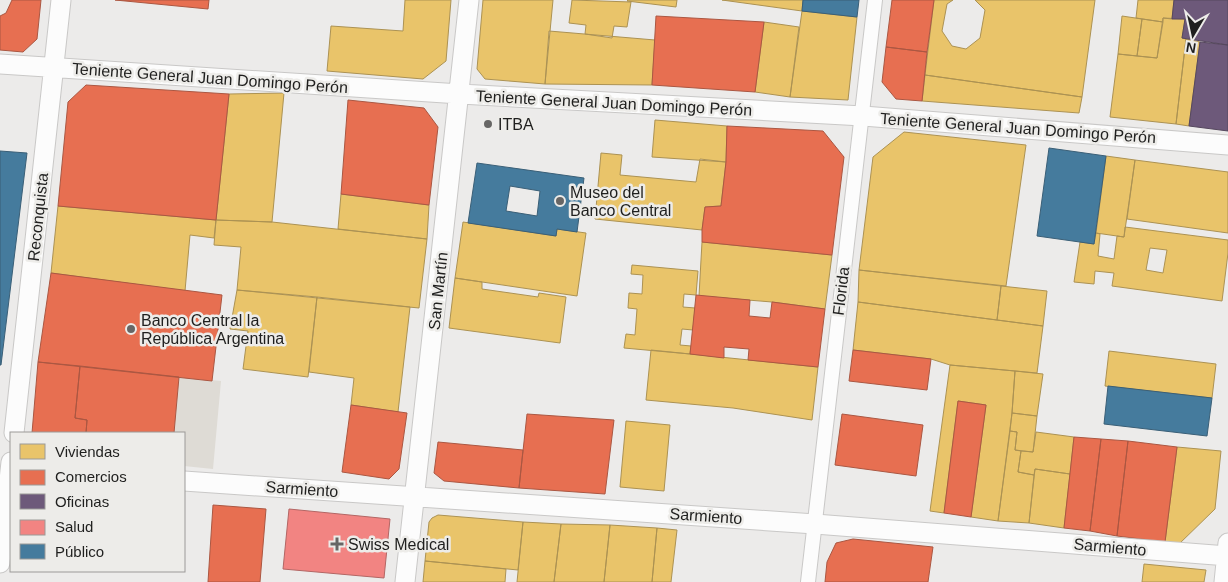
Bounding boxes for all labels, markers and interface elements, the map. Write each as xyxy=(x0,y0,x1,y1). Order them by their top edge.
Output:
north arrow xyxy=(1168,10,1218,60)
text: N xyxy=(1185,39,1197,57)
street label: Teniente General Juan Domingo Perón xyxy=(71,60,349,96)
street label: Teniente General Juan Domingo Perón xyxy=(475,87,753,119)
street label: Teniente General Juan Domingo Perón xyxy=(879,110,1157,146)
place label: ITBA xyxy=(498,116,534,133)
marker: ITBA xyxy=(482,118,494,130)
street label: Reconquista xyxy=(25,172,51,262)
place label: Museo del Banco Central xyxy=(570,184,671,219)
marker: Museo del Banco Central xyxy=(554,195,566,207)
street label: San Martín xyxy=(425,251,451,331)
street label: Florida xyxy=(830,266,852,316)
place label: Banco Central la República Argentina xyxy=(141,312,284,347)
marker: Banco Central la República Argentina xyxy=(125,323,137,335)
legend xyxy=(10,432,185,572)
text: Viviendas xyxy=(55,443,120,460)
text: Comercios xyxy=(55,468,127,485)
street label: Sarmiento xyxy=(265,478,339,500)
text: Oficinas xyxy=(55,493,109,510)
street label: Sarmiento xyxy=(669,505,743,527)
text: Salud xyxy=(55,518,93,535)
street label: Sarmiento xyxy=(1073,535,1147,559)
place label: Swiss Medical xyxy=(348,536,449,553)
marker: Swiss Medical xyxy=(330,537,344,551)
text: Público xyxy=(55,543,104,560)

